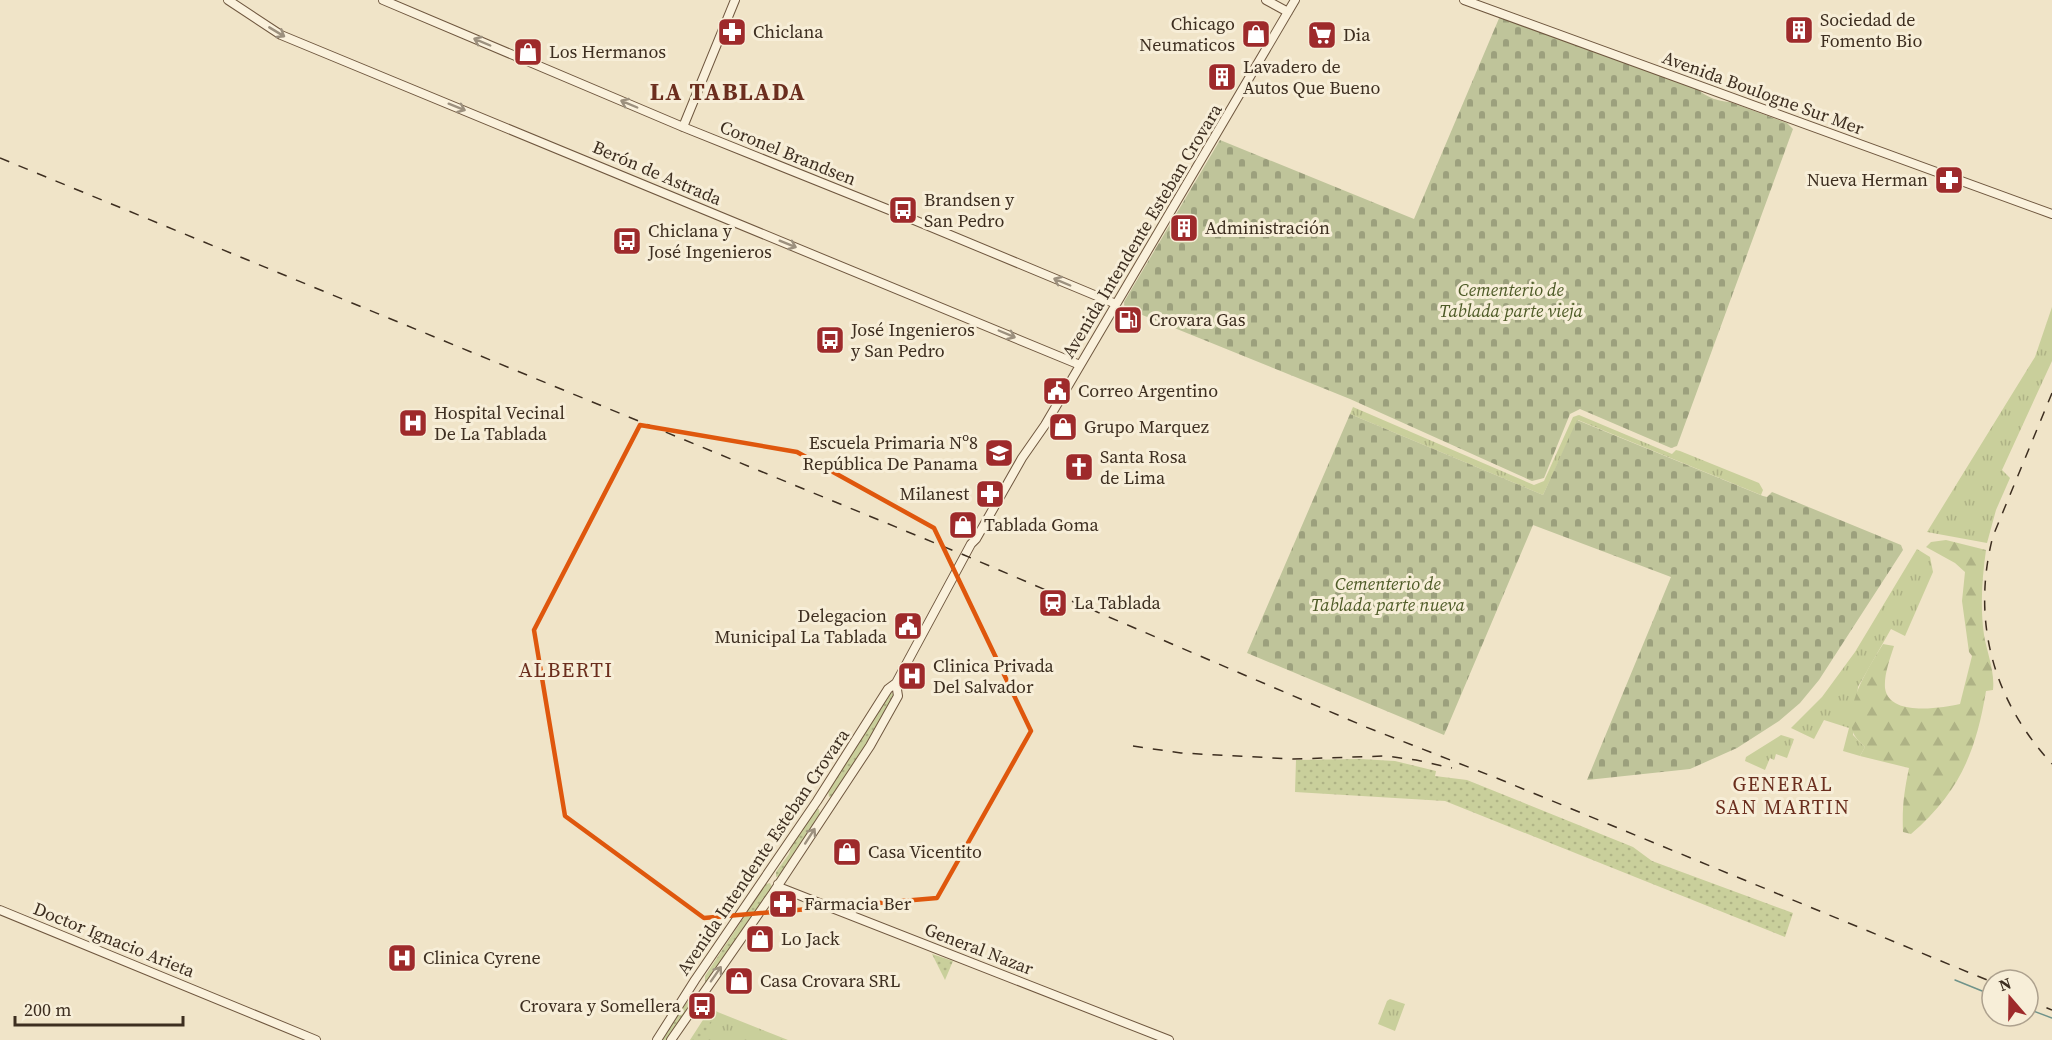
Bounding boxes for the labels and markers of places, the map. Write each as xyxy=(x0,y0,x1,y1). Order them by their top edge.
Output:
place label: Sociedad de Fomento Bio xyxy=(1820,7,1922,53)
place label: Chicago Neumaticos xyxy=(1139,11,1235,57)
building icon: Sociedad de Fomento Bio xyxy=(1783,14,1815,46)
pharmacy icon: Chiclana xyxy=(716,16,748,48)
shop icon: Chicago Neumaticos xyxy=(1240,18,1272,50)
place label: Chiclana xyxy=(753,19,824,44)
supermarket icon: Dia xyxy=(1306,19,1338,51)
place label: Dia xyxy=(1343,22,1371,47)
shop icon: Los Hermanos xyxy=(512,36,544,68)
place label: Los Hermanos xyxy=(549,39,666,64)
place label: Lavadero de Autos Que Bueno xyxy=(1243,54,1381,100)
building icon: Lavadero de Autos Que Bueno xyxy=(1206,61,1238,93)
pharmacy icon: Nueva Herman xyxy=(1933,164,1965,196)
place label: Nueva Herman xyxy=(1807,167,1928,192)
place label: Brandsen y San Pedro xyxy=(924,187,1015,233)
bus stop icon: Brandsen y San Pedro xyxy=(887,194,919,226)
building icon: Administración xyxy=(1168,212,1200,244)
place label: Administración xyxy=(1205,215,1330,240)
place label: Chiclana y José Ingenieros xyxy=(647,218,772,264)
bus stop icon: Chiclana y José Ingenieros xyxy=(611,225,643,257)
fuel station icon: Crovara Gas xyxy=(1112,304,1144,336)
place label: Crovara Gas xyxy=(1149,307,1246,332)
place label: José Ingenieros y San Pedro xyxy=(850,317,975,363)
bus stop icon: José Ingenieros y San Pedro xyxy=(814,324,846,356)
public building icon: Correo Argentino xyxy=(1041,375,1073,407)
place label: Correo Argentino xyxy=(1078,378,1218,403)
place label: Hospital Vecinal De La Tablada xyxy=(434,400,565,446)
hospital icon: Hospital Vecinal De La Tablada xyxy=(397,407,429,439)
shop icon: Grupo Marquez xyxy=(1047,411,1079,443)
place label: Grupo Marquez xyxy=(1084,414,1209,439)
place label: Escuela Primaria Nº8 República De Panama xyxy=(802,430,979,476)
school or university icon: Escuela Primaria Nº8 República De Panama xyxy=(983,437,1015,469)
place label: Santa Rosa de Lima xyxy=(1100,444,1188,490)
church icon: Santa Rosa de Lima xyxy=(1063,451,1095,483)
pharmacy icon: Milanest xyxy=(974,478,1006,510)
place label: Milanest xyxy=(899,481,969,506)
shop icon: Tablada Goma xyxy=(947,509,979,541)
place label: Tablada Goma xyxy=(984,512,1100,537)
station icon: La Tablada xyxy=(1037,587,1069,619)
place label: La Tablada xyxy=(1074,590,1162,615)
place label: Delegacion Municipal La Tablada xyxy=(714,603,888,649)
public building icon: Delegacion Municipal La Tablada xyxy=(892,610,924,642)
place label: Clinica Privada Del Salvador xyxy=(933,653,1055,699)
hospital icon: Clinica Privada Del Salvador xyxy=(896,660,928,692)
shop icon: Casa Vicentito xyxy=(831,836,863,868)
place label: Casa Vicentito xyxy=(868,839,982,864)
pharmacy icon: Farmacia Ber xyxy=(767,888,799,920)
place label: Farmacia Ber xyxy=(804,891,912,916)
shop icon: Lo Jack xyxy=(744,923,776,955)
place label: Lo Jack xyxy=(781,926,840,951)
hospital icon: Clinica Cyrene xyxy=(386,942,418,974)
place label: Clinica Cyrene xyxy=(423,945,541,970)
shop icon: Casa Crovara SRL xyxy=(723,965,755,997)
place label: Casa Crovara SRL xyxy=(760,968,901,993)
bus stop icon: Crovara y Somellera xyxy=(686,990,718,1022)
place label: Crovara y Somellera xyxy=(519,993,682,1018)

